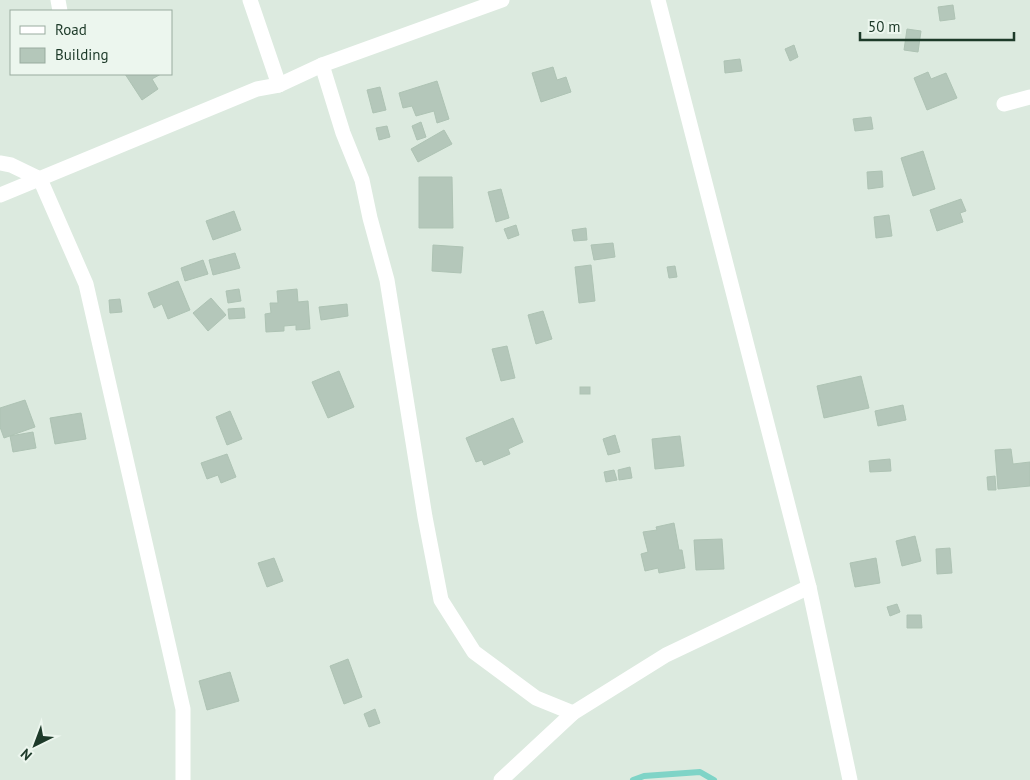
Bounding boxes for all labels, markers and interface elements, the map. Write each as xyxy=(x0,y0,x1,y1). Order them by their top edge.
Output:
legend xyxy=(10,10,172,75)
scale bar xyxy=(860,10,1014,42)
text: 50 m xyxy=(868,17,901,36)
text: Road xyxy=(55,20,87,39)
text: Building xyxy=(55,45,109,64)
north arrow xyxy=(10,720,60,770)
text: N xyxy=(17,745,36,764)

